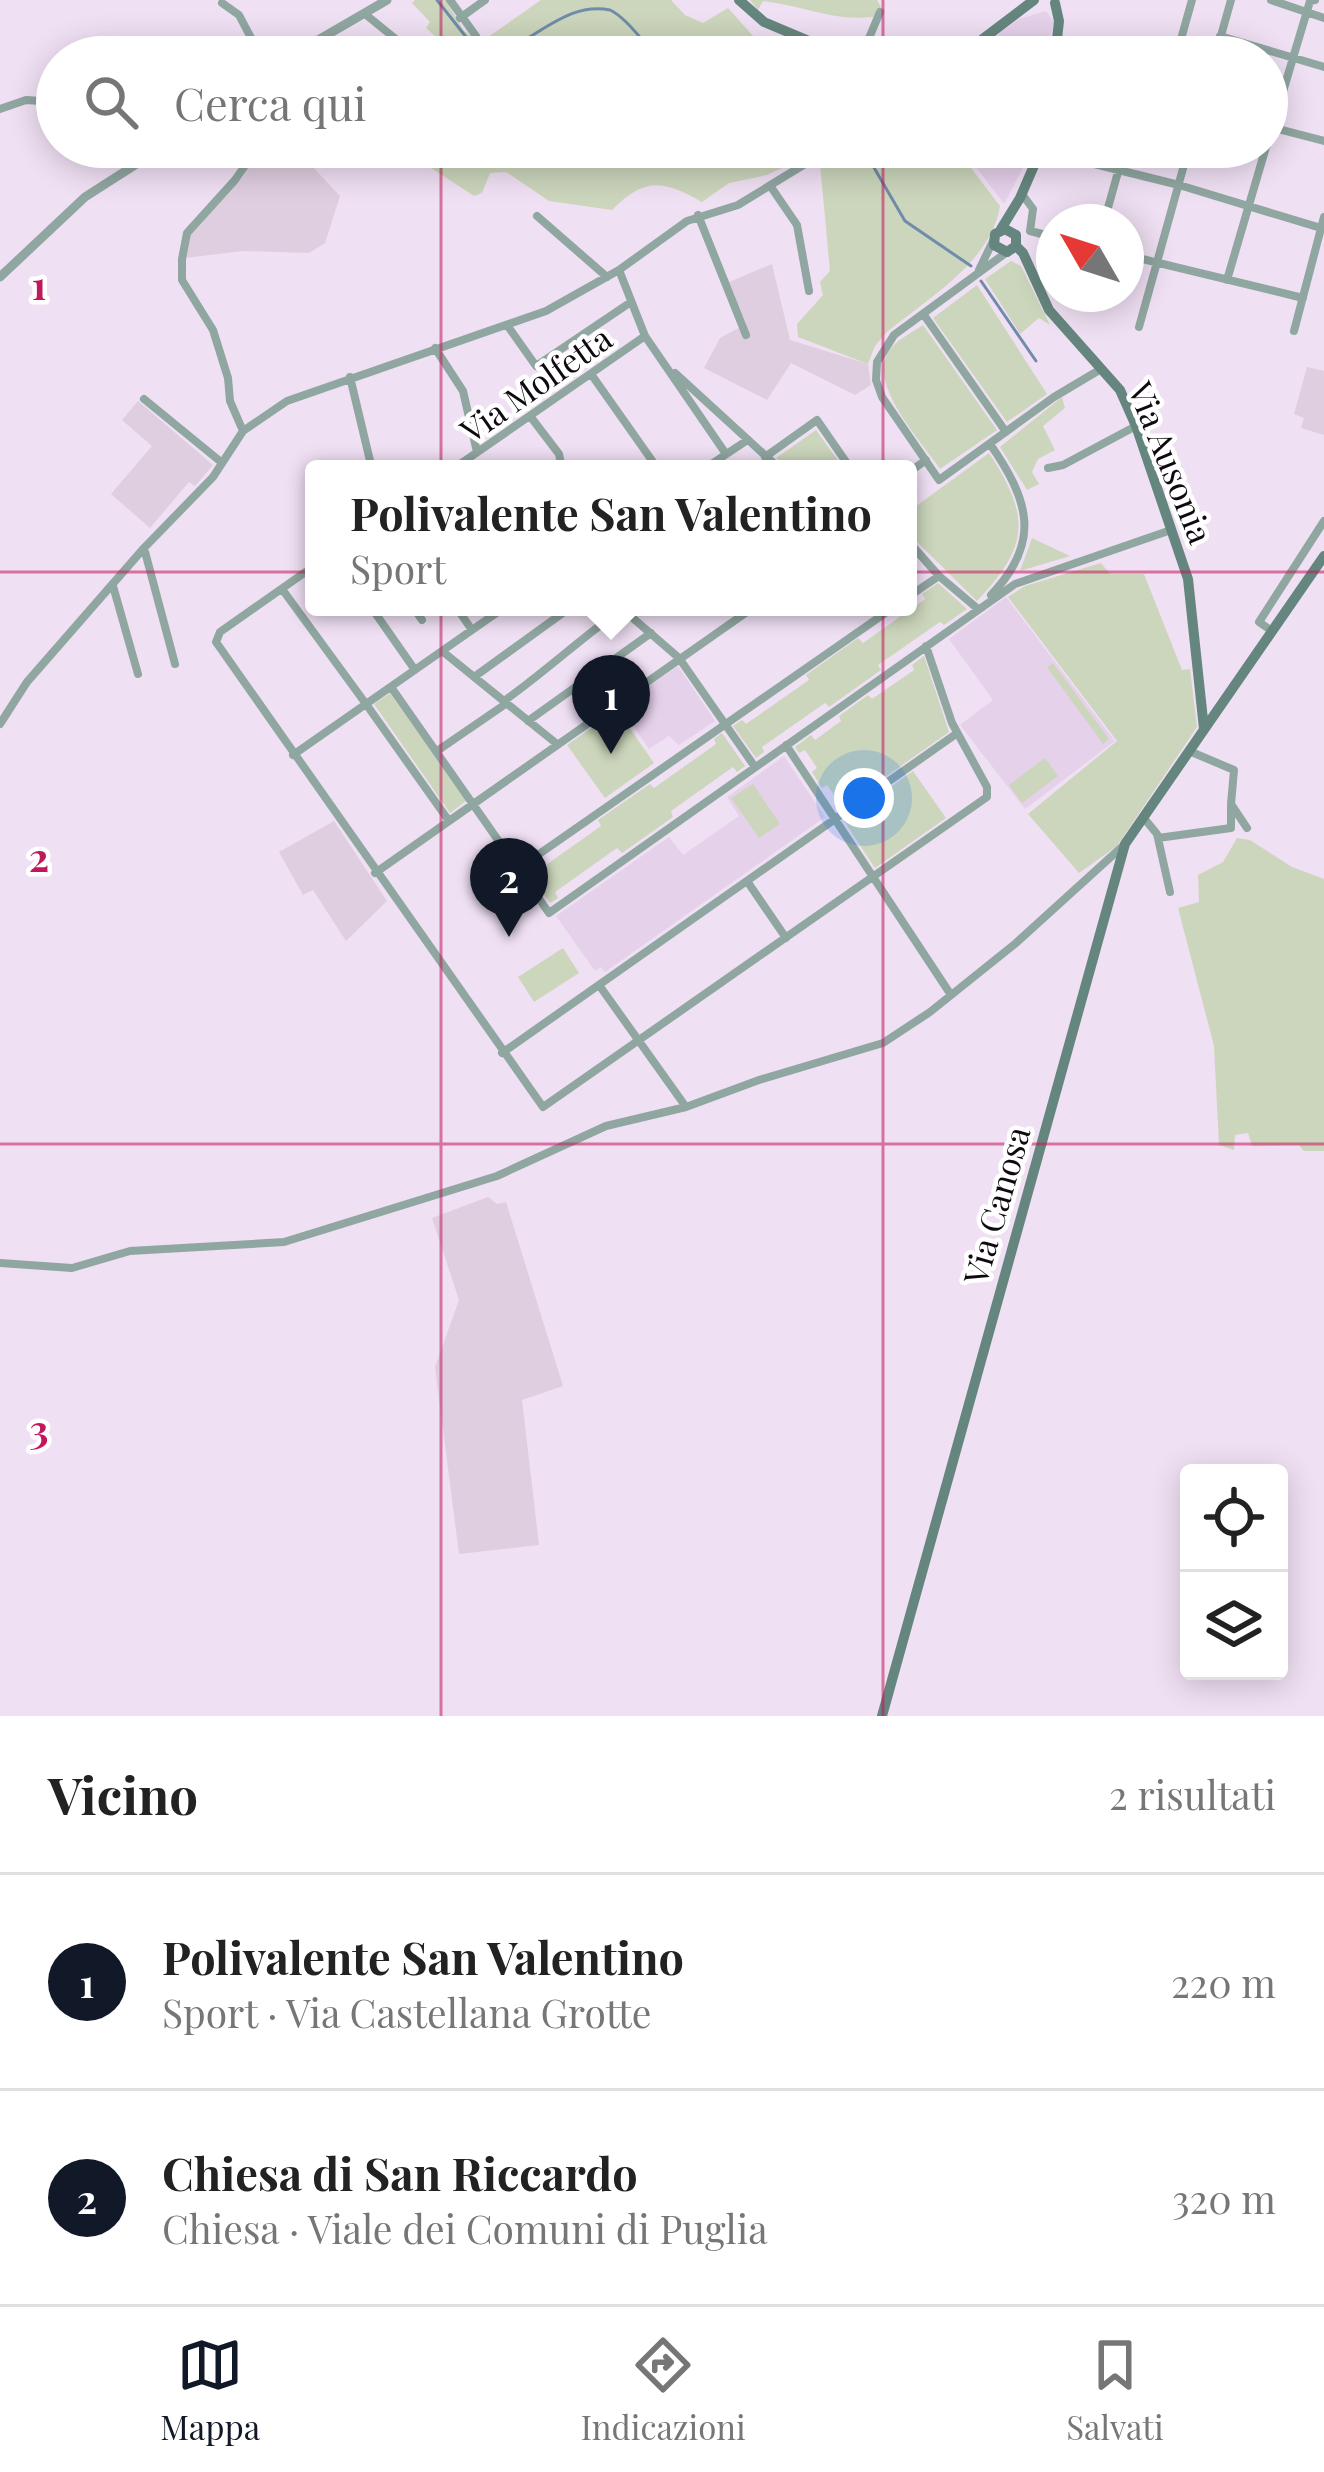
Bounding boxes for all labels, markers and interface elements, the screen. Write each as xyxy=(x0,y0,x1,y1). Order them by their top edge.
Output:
search box xyxy=(36,36,1288,168)
icon: search xyxy=(78,69,144,135)
text: Cerca qui xyxy=(174,72,366,132)
north arrow xyxy=(1036,204,1144,312)
text: 1 xyxy=(32,258,46,310)
street label: Via Molfetta xyxy=(450,315,620,452)
street label: Via Ausonia xyxy=(1119,374,1225,550)
popup xyxy=(305,460,917,616)
text: Polivalente San Valentino xyxy=(350,482,872,542)
text: Sport xyxy=(350,542,446,594)
pin: 1 xyxy=(572,655,650,754)
your location xyxy=(834,768,894,828)
text: 2 xyxy=(29,830,49,882)
pin: 2 xyxy=(470,838,548,937)
street label: Via Canosa xyxy=(951,1121,1039,1290)
text: 3 xyxy=(29,1402,49,1454)
map controls xyxy=(1180,1464,1288,1680)
button: locate xyxy=(1180,1464,1288,1572)
button: layers xyxy=(1180,1572,1288,1680)
text: Vicino xyxy=(48,1760,198,1828)
text: 2 risultati xyxy=(1109,1768,1276,1820)
text: Polivalente San Valentino xyxy=(162,1926,684,1986)
text: 1 xyxy=(80,1956,94,2008)
text: 220 m xyxy=(1171,1956,1276,2008)
text: Sport · Via Castellana Grotte xyxy=(162,1986,652,2038)
text: Chiesa di San Riccardo xyxy=(162,2142,638,2202)
text: 2 xyxy=(77,2172,97,2224)
text: 320 m xyxy=(1172,2172,1276,2224)
text: Chiesa · Viale dei Comuni di Puglia xyxy=(162,2202,768,2254)
tab: Mappa xyxy=(160,2332,260,2448)
tab: Indicazioni xyxy=(581,2332,746,2448)
tab: Salvati xyxy=(1066,2332,1164,2448)

